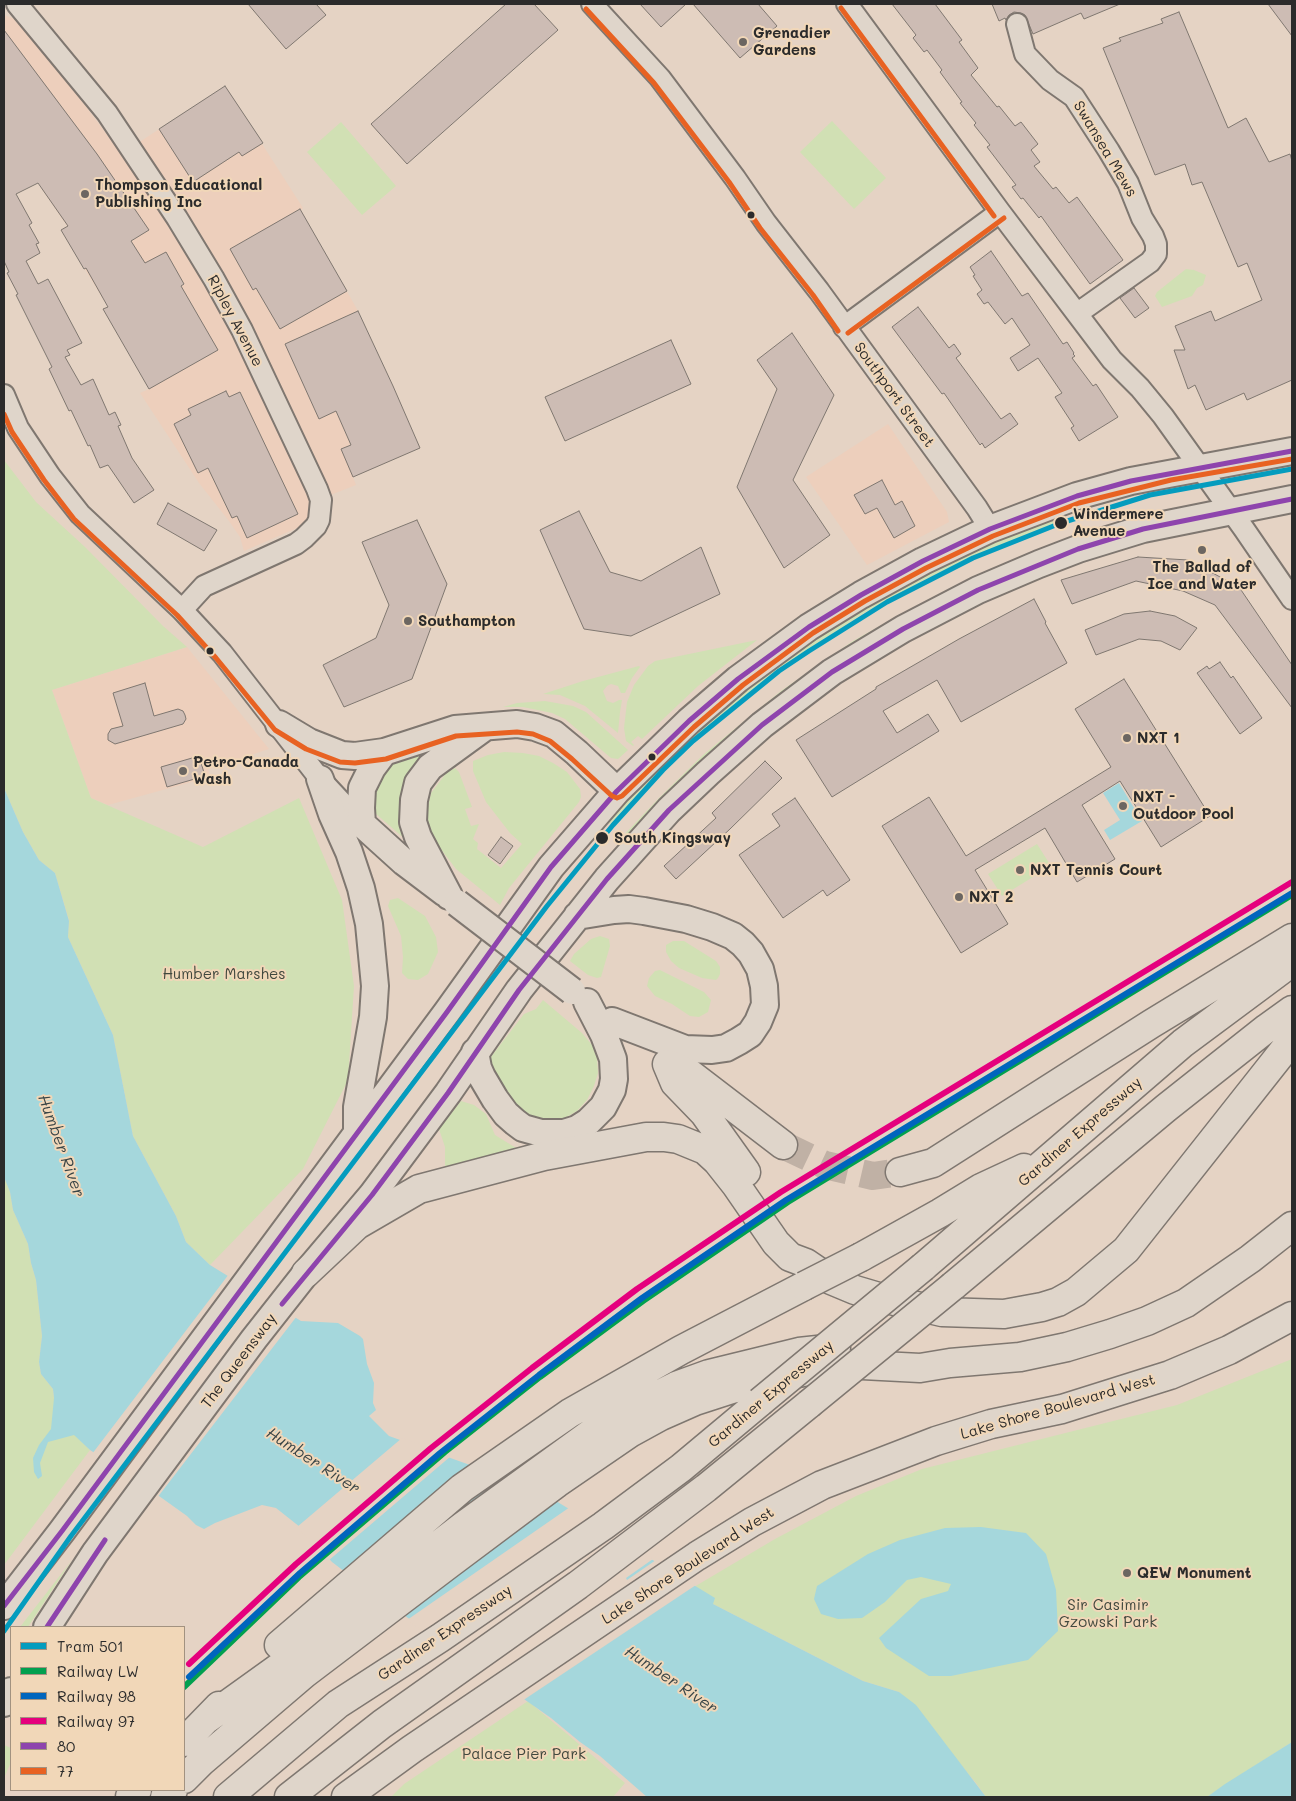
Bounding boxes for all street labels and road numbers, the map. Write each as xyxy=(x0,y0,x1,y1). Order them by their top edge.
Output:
street label: Swansea Mews xyxy=(1069,98,1141,200)
street label: Ripley Avenue xyxy=(203,272,267,370)
street label: Southport Street xyxy=(850,339,938,451)
street label: Gardiner Expressway xyxy=(1015,1073,1145,1191)
street label: The Queensway xyxy=(198,1310,280,1412)
street label: Gardiner Expressway xyxy=(705,1336,837,1452)
street label: Lake Shore Boulevard West xyxy=(959,1371,1157,1443)
street label: Lake Shore Boulevard West xyxy=(599,1504,777,1628)
street label: Gardiner Expressway xyxy=(375,1581,515,1685)

